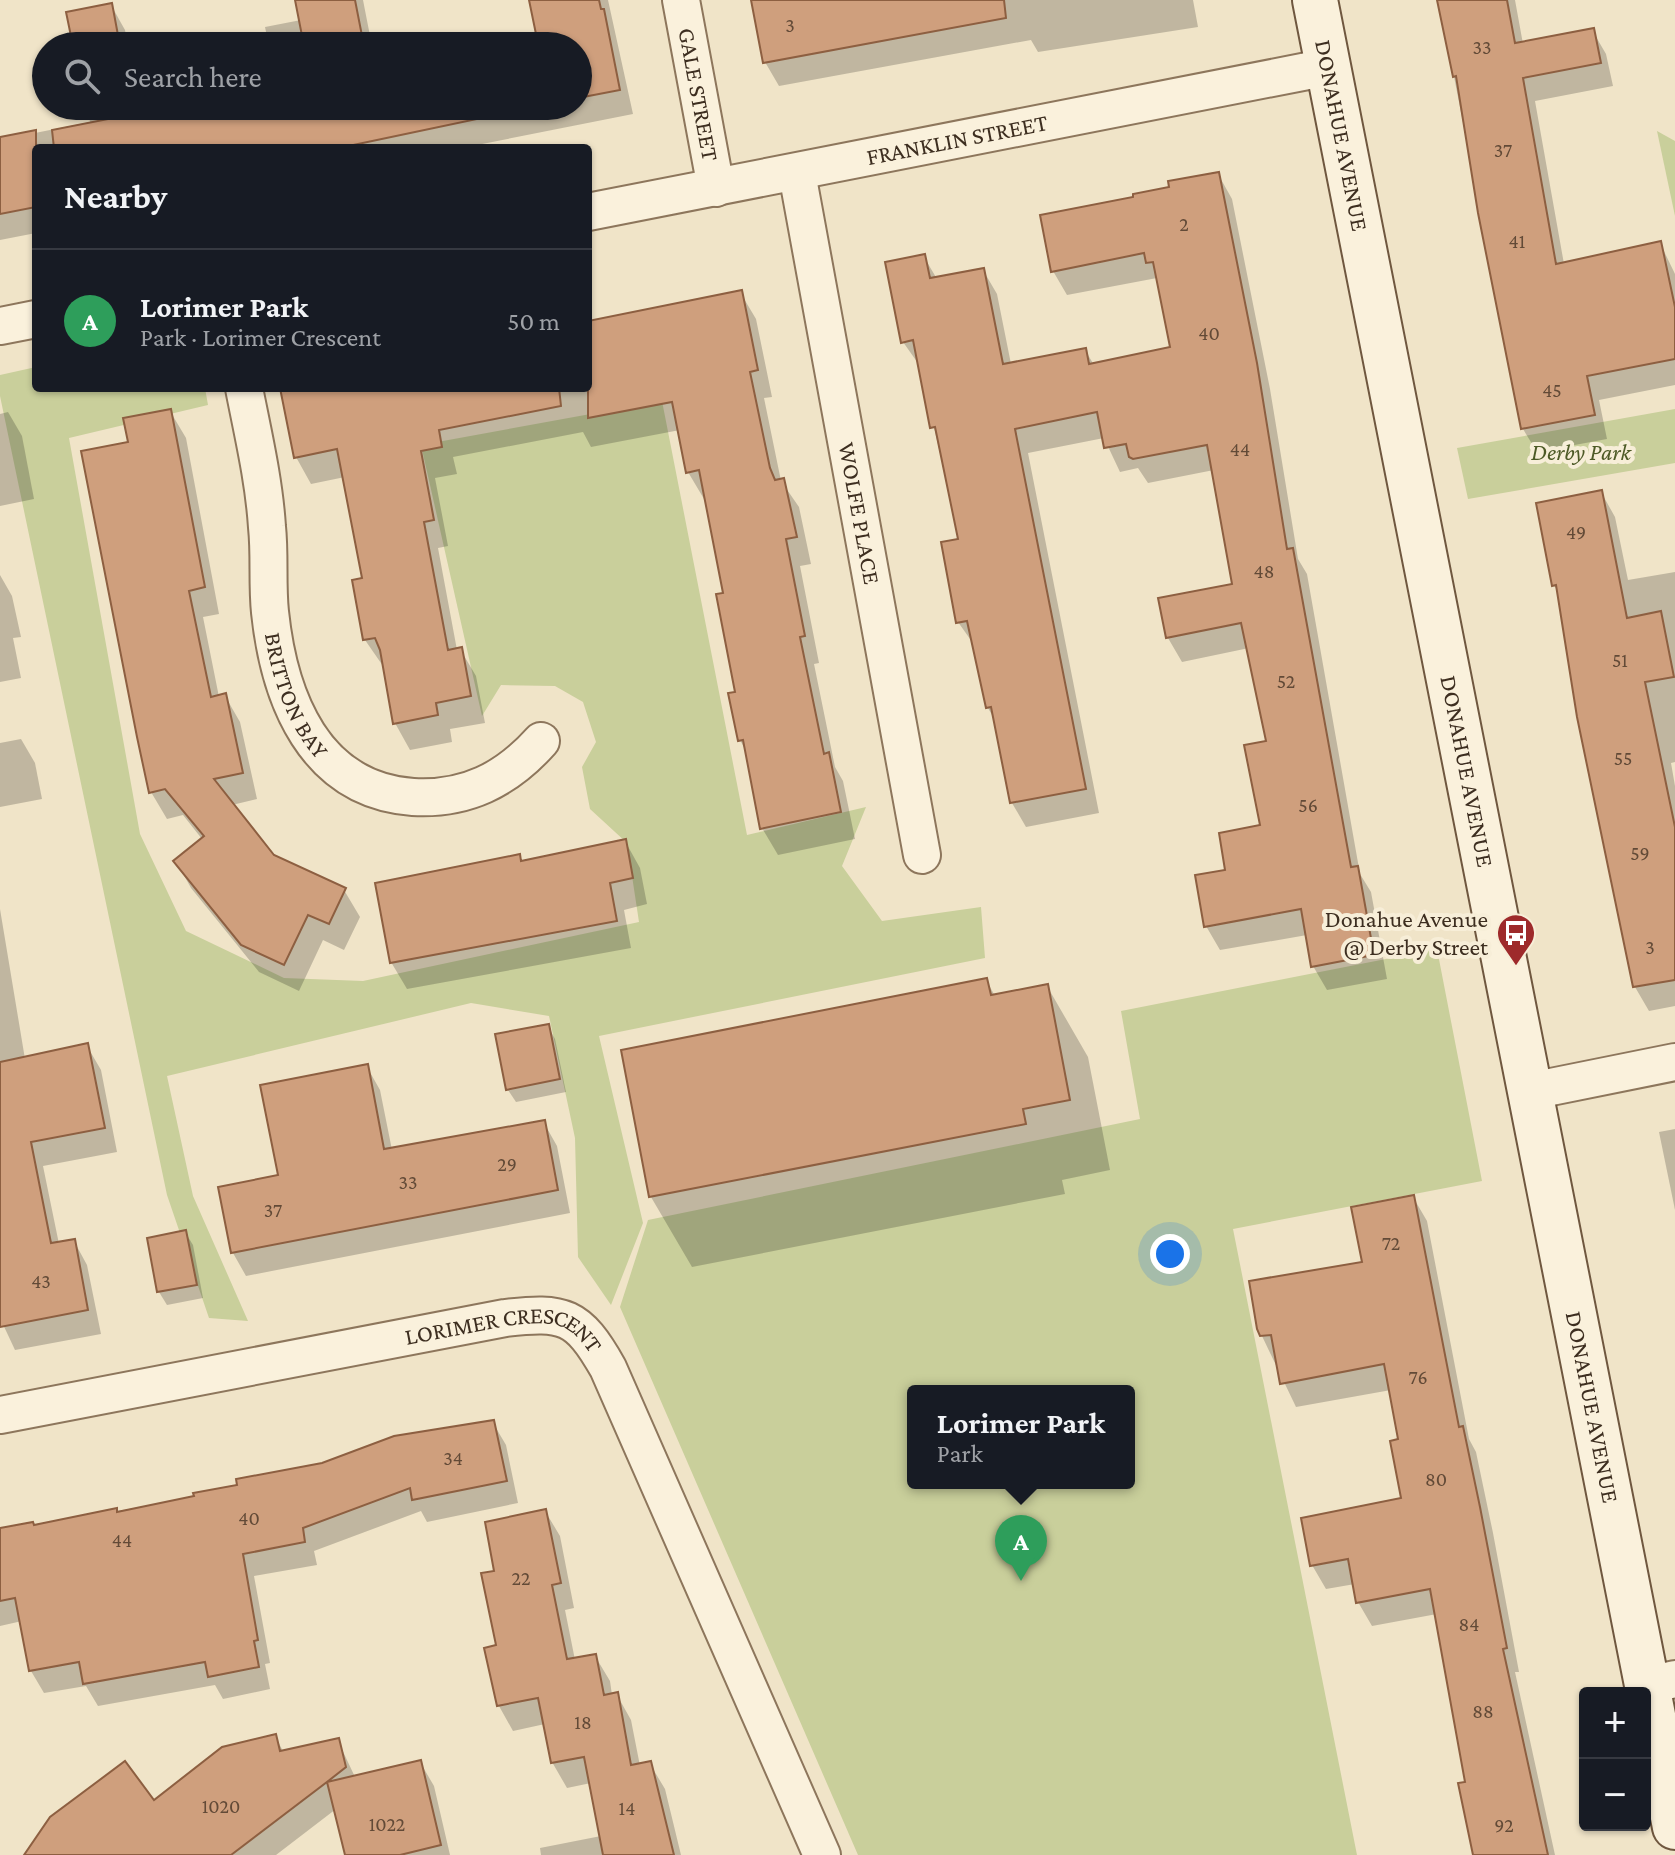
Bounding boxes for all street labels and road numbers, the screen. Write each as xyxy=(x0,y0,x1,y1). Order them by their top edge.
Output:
street label: GALE STREET xyxy=(673,25,725,163)
street label: DONAHUE AVENUE xyxy=(1310,37,1374,233)
street label: FRANKLIN STREET xyxy=(864,108,1050,170)
street label: WOLFE PLACE xyxy=(834,440,886,586)
street label: BRITTON BAY xyxy=(260,630,334,764)
street label: DONAHUE AVENUE xyxy=(1435,673,1499,869)
street label: LORIMER CRESCENT xyxy=(402,1301,608,1357)
street label: DONAHUE AVENUE xyxy=(1561,1309,1625,1505)

